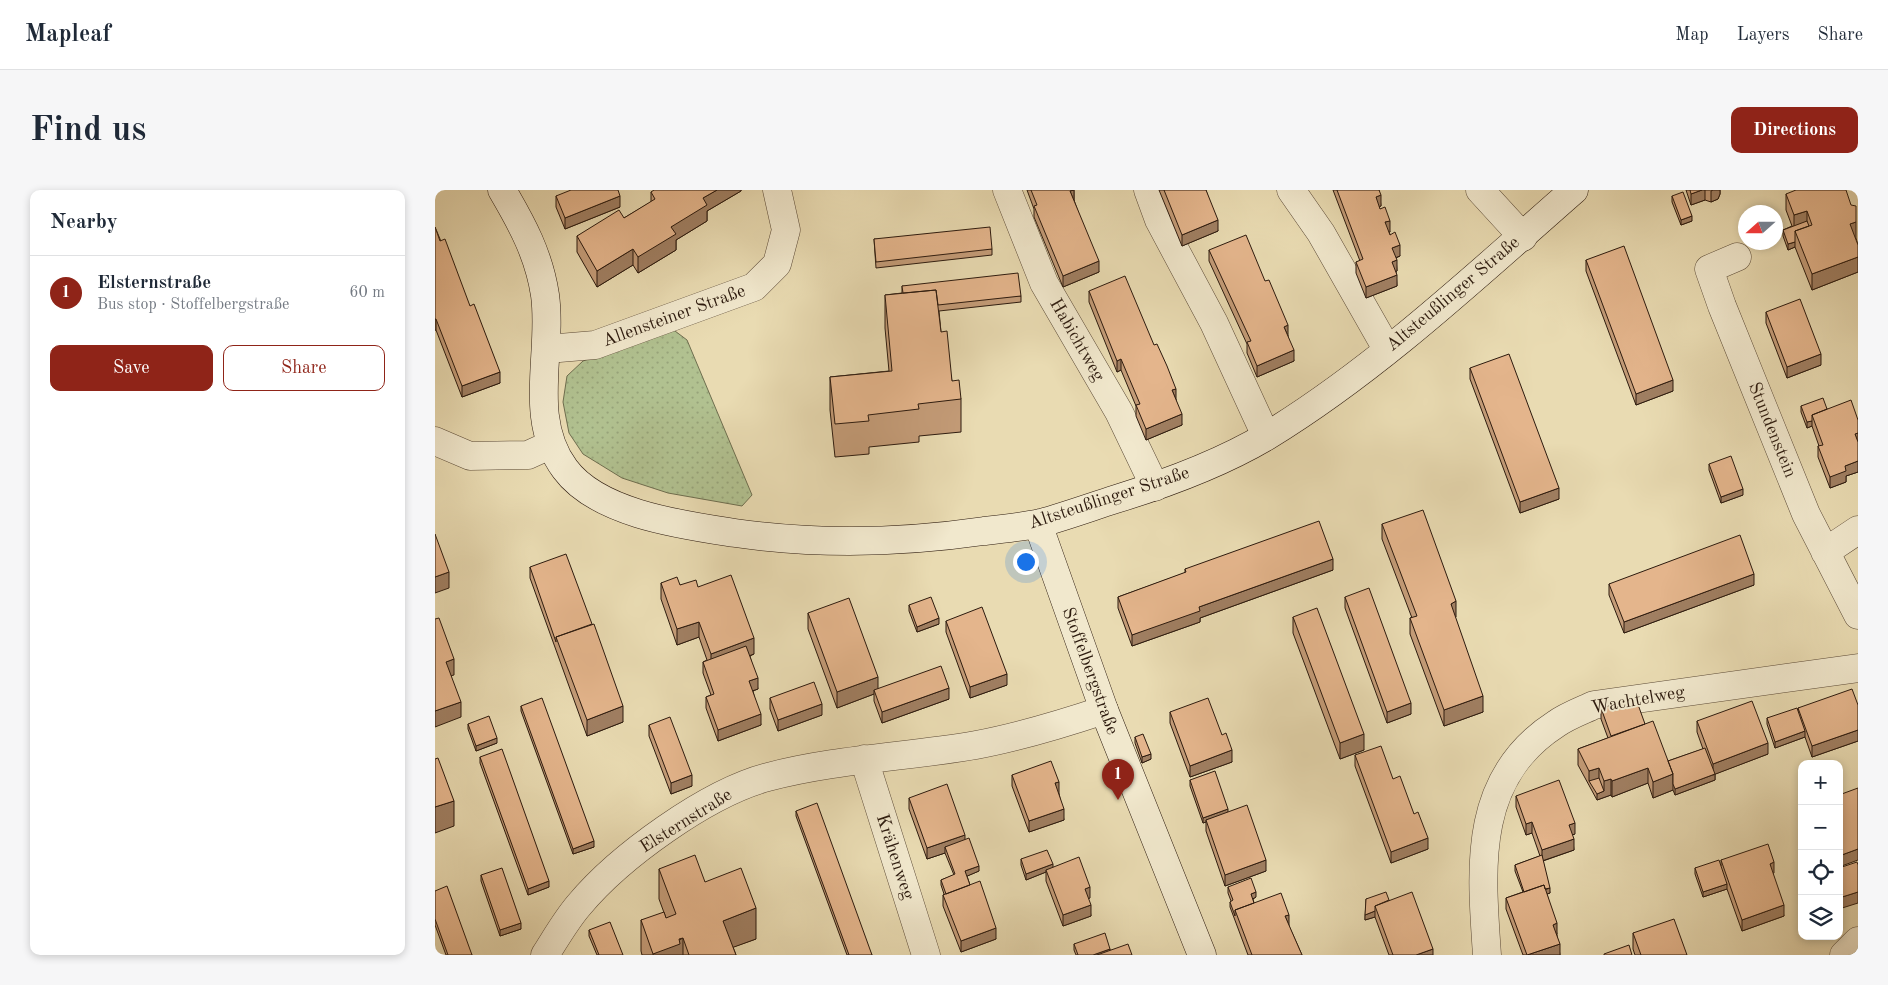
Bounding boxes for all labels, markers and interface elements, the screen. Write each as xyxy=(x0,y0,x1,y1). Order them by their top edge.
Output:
text: Mapleaf xyxy=(25,23,111,47)
text: Map xyxy=(1675,26,1709,44)
text: Layers xyxy=(1737,26,1789,44)
text: Share xyxy=(1817,26,1863,44)
button: Directions xyxy=(1731,107,1858,153)
text: Find us xyxy=(30,113,146,148)
north arrow xyxy=(1738,205,1783,250)
text: Nearby xyxy=(50,212,118,233)
street label: Altsteußlinger Straße xyxy=(1383,233,1523,355)
text: Elsternstraße xyxy=(97,274,211,293)
street label: Allensteiner Straße xyxy=(600,282,748,350)
text: 1 xyxy=(61,285,71,301)
text: 60 m xyxy=(349,285,385,301)
street label: Habichtweg xyxy=(1046,296,1108,385)
text: Bus stop · Stoffelbergstraße xyxy=(97,297,289,313)
button: Save xyxy=(50,345,213,391)
button: Share xyxy=(223,345,385,391)
street label: Stundenstein xyxy=(1745,380,1799,481)
street label: Altsteußlinger Straße xyxy=(1026,464,1192,532)
your location xyxy=(1013,549,1039,575)
street label: Stoffelbergstraße xyxy=(1059,605,1121,737)
street label: Wachtelweg xyxy=(1590,683,1687,717)
pin: 1 xyxy=(1102,759,1134,800)
map controls xyxy=(1798,760,1843,940)
button: + xyxy=(1798,760,1843,805)
street label: Elsternstraße xyxy=(637,786,735,856)
button: − xyxy=(1798,805,1843,850)
street label: Krähenweg xyxy=(873,812,917,902)
button: locate xyxy=(1798,850,1843,895)
button: layers xyxy=(1798,895,1843,940)

